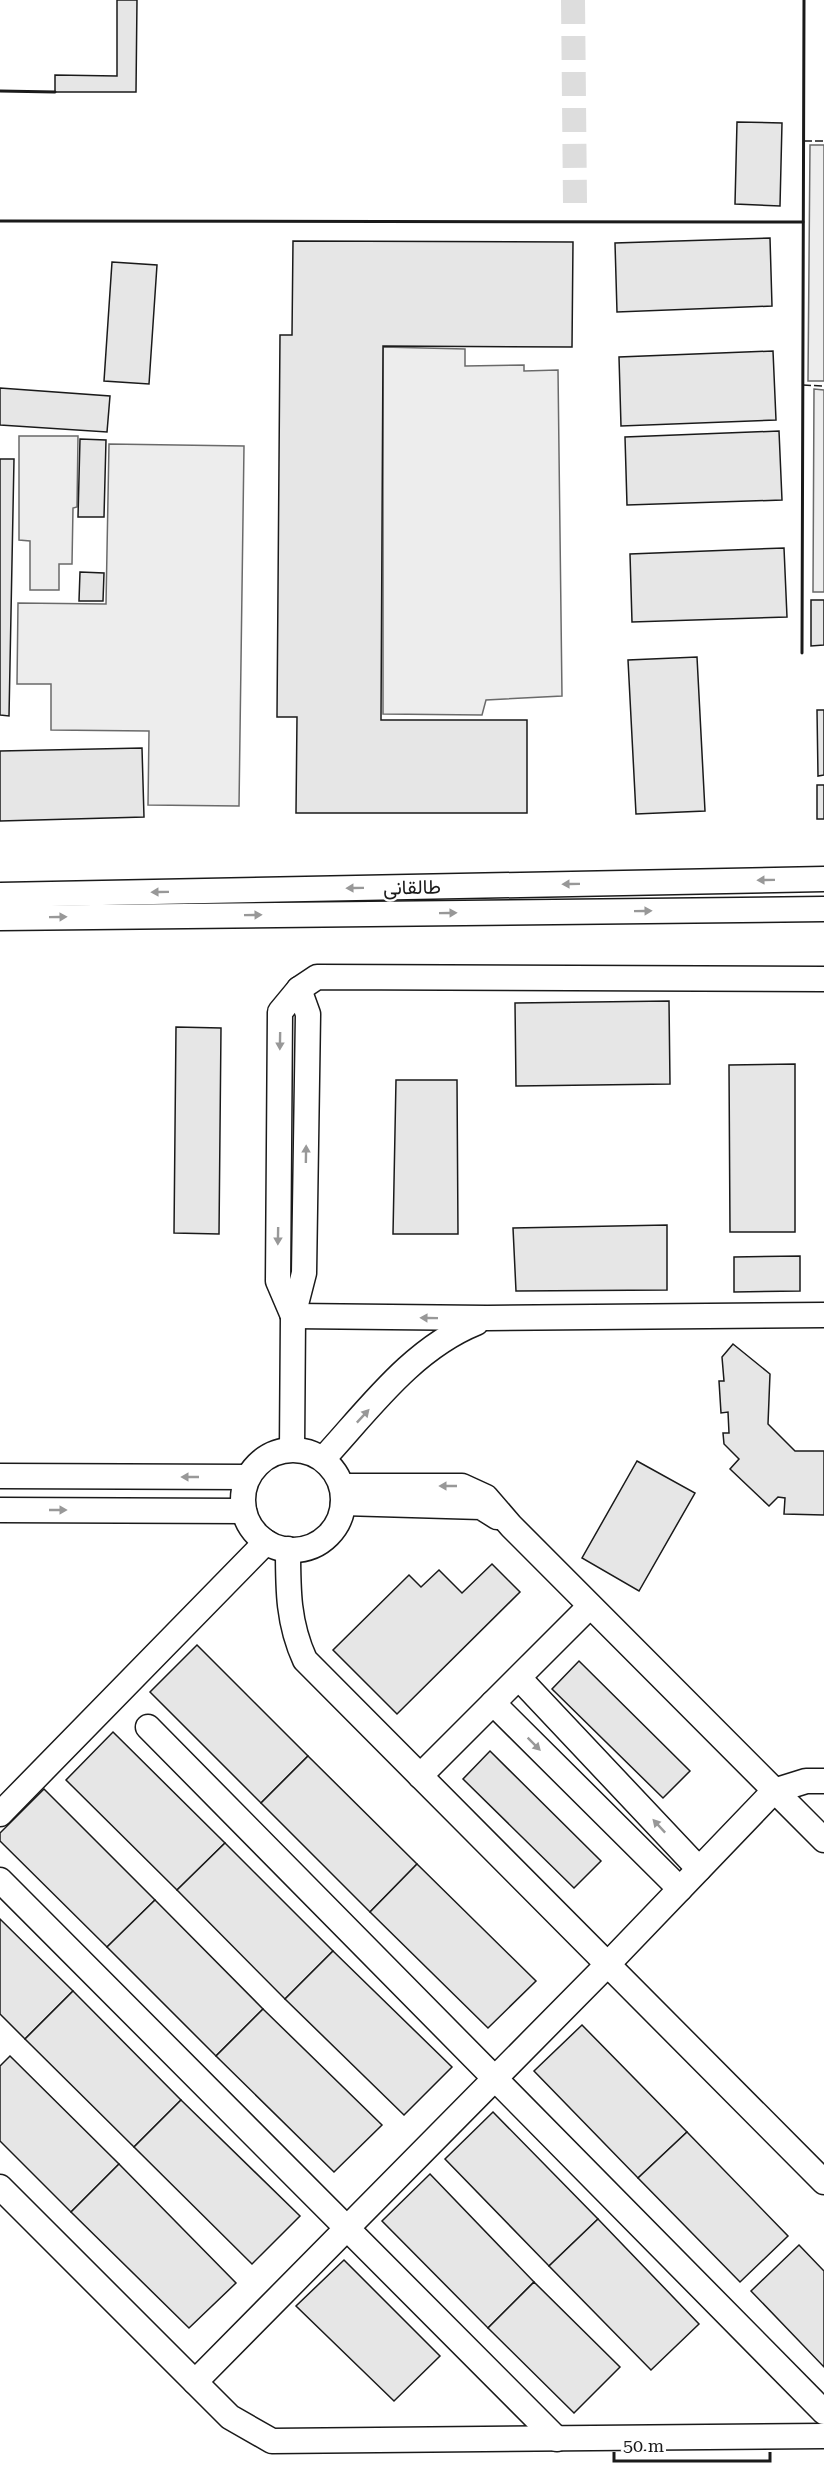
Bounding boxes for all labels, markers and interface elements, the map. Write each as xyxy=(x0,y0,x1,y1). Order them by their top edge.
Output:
street label: طالقانی xyxy=(383,874,441,900)
one-way arrow xyxy=(756,876,775,885)
one-way arrow xyxy=(561,879,580,889)
one-way arrow xyxy=(345,884,364,893)
one-way arrow xyxy=(150,887,169,897)
one-way arrow xyxy=(634,906,653,916)
one-way arrow xyxy=(439,908,458,918)
one-way arrow xyxy=(244,910,263,920)
one-way arrow xyxy=(49,912,68,922)
one-way arrow xyxy=(275,1031,285,1050)
one-way arrow xyxy=(301,1145,311,1164)
one-way arrow xyxy=(273,1226,283,1245)
one-way arrow xyxy=(419,1313,438,1322)
one-way arrow xyxy=(356,1409,370,1424)
one-way arrow xyxy=(180,1472,199,1482)
one-way arrow xyxy=(438,1481,457,1491)
one-way arrow xyxy=(49,1506,68,1515)
one-way arrow xyxy=(527,1737,541,1751)
one-way arrow xyxy=(652,1819,666,1834)
scale bar xyxy=(614,2425,770,2463)
text: 50 m xyxy=(623,2435,664,2456)

